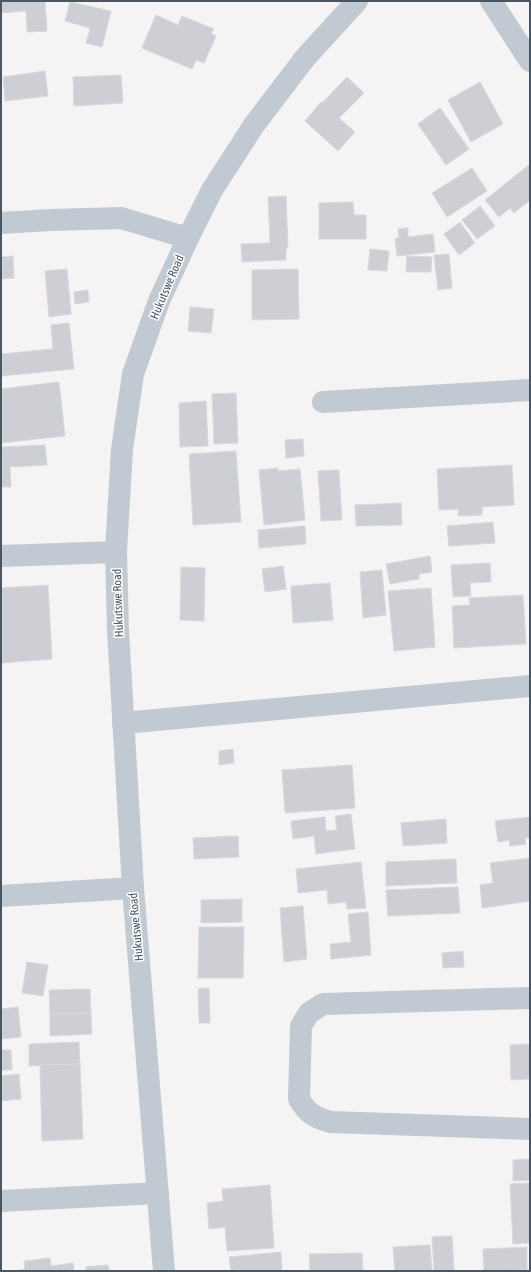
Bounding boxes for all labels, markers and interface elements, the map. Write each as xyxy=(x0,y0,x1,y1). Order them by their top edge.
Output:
street label: Hukutswe Road xyxy=(147,253,187,321)
street label: Hukutswe Road xyxy=(110,568,126,638)
street label: Hukutswe Road xyxy=(126,892,146,962)

